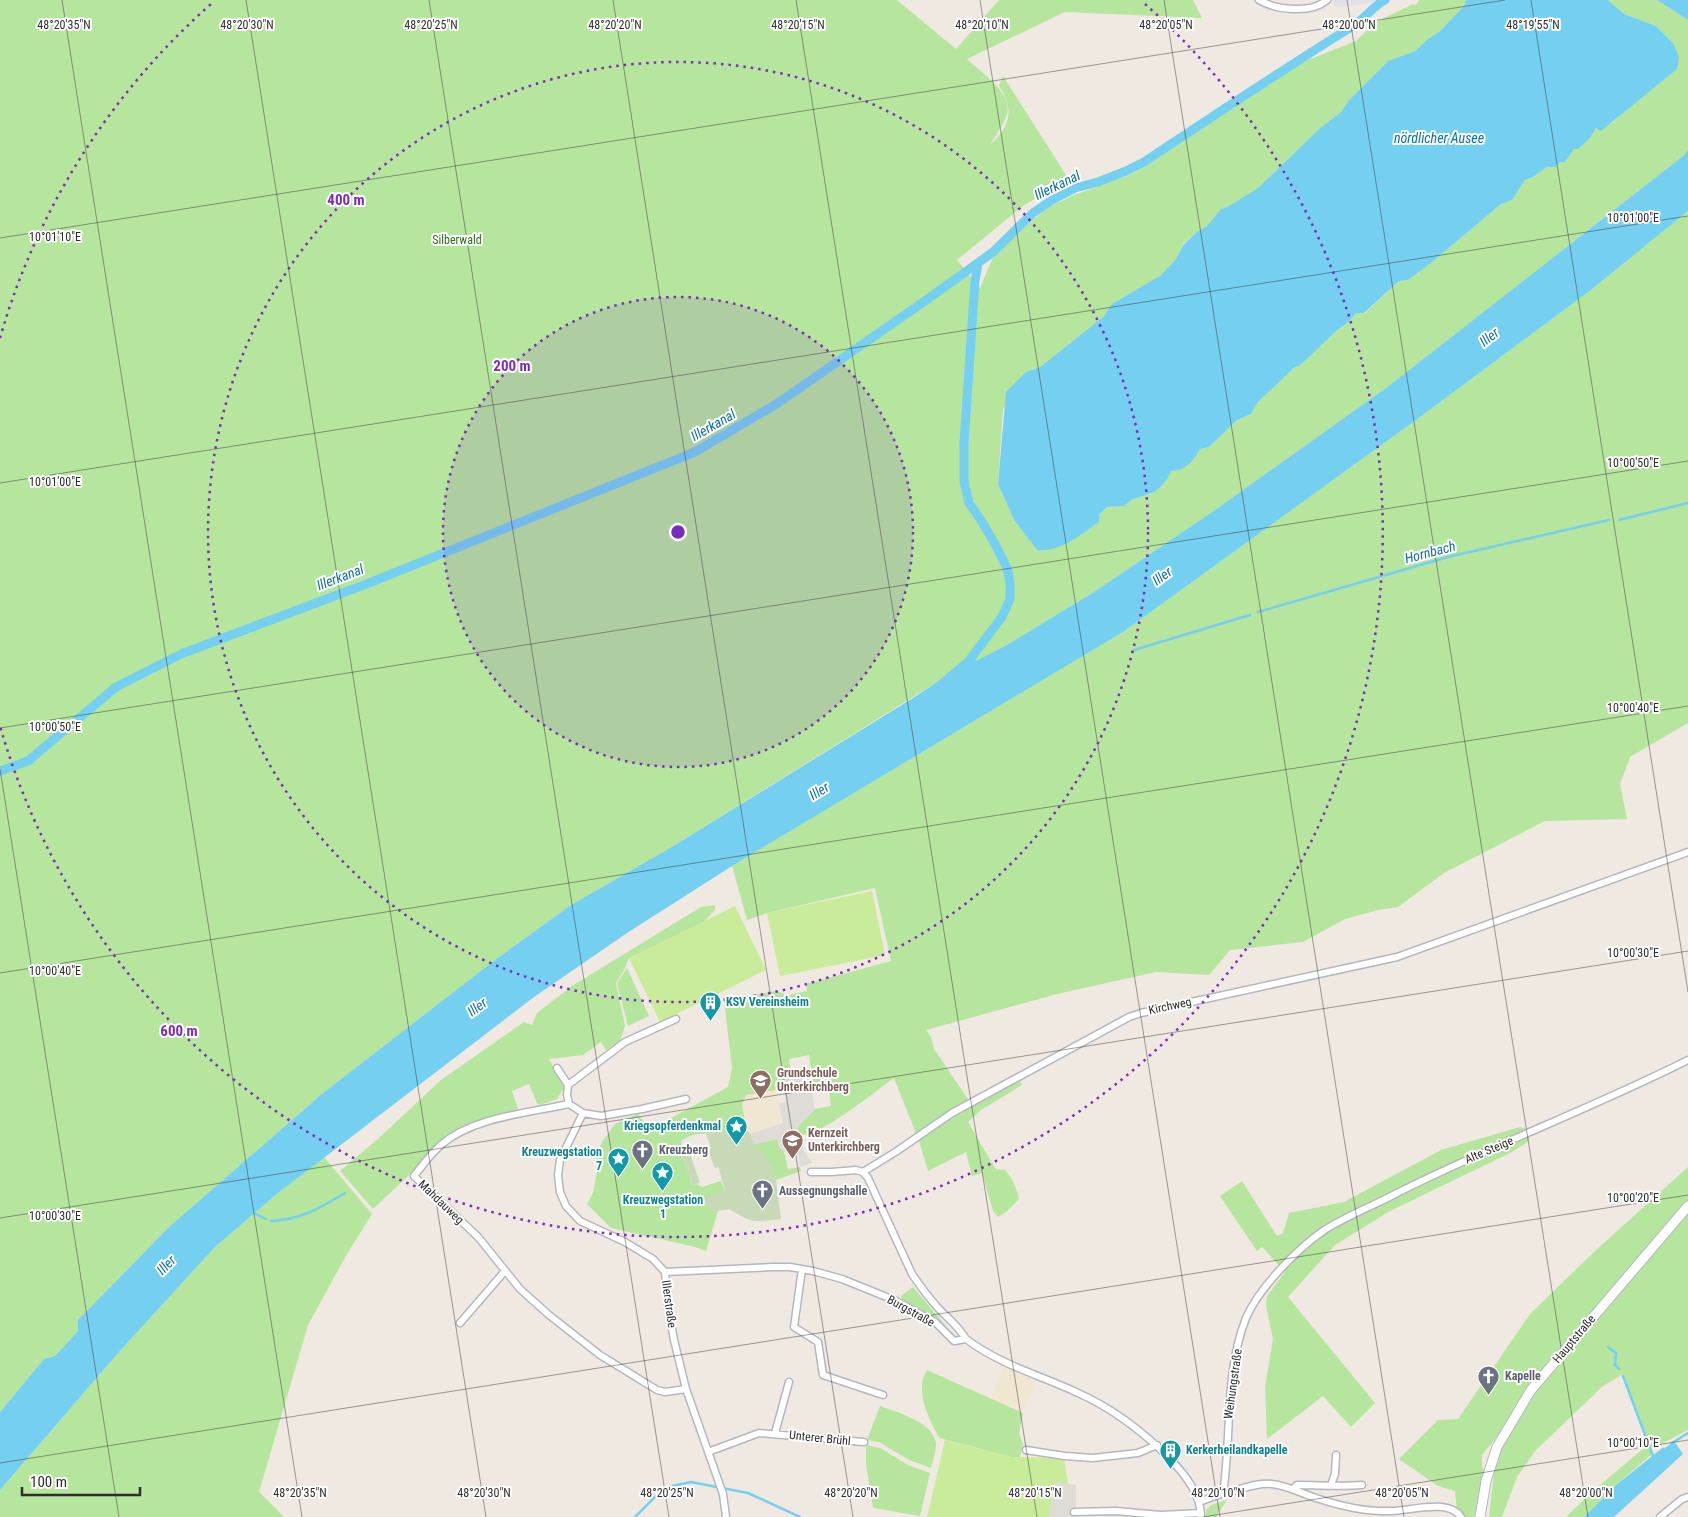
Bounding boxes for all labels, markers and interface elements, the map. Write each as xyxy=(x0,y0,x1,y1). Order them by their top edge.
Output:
text: 48°20'35"N xyxy=(37,18,91,32)
text: 48°20'30"N xyxy=(220,18,274,32)
text: 48°20'25"N xyxy=(404,18,458,32)
text: 48°20'20"N xyxy=(588,18,642,32)
text: 48°20'15"N xyxy=(771,18,825,32)
text: 48°20'10"N xyxy=(955,18,1009,32)
text: 48°20'05"N xyxy=(1139,18,1193,32)
text: 48°20'00"N xyxy=(1322,18,1376,32)
text: 48°19'55"N xyxy=(1506,18,1560,32)
water label: nördlicher Ausee xyxy=(1394,130,1484,146)
water label: Illerkanal xyxy=(1031,167,1083,203)
text: 400 m xyxy=(327,191,365,209)
text: 10°01'00"E xyxy=(1607,211,1659,225)
text: 10°01'10"E xyxy=(29,230,81,244)
park label: Silberwald xyxy=(432,233,482,247)
water label: Iller xyxy=(1476,324,1503,350)
text: 200 m xyxy=(493,357,531,375)
water label: Illerkanal xyxy=(688,405,739,444)
text: 10°00'50"E xyxy=(1607,456,1659,470)
text: 10°01'00"E xyxy=(29,475,81,489)
centre of rings xyxy=(669,523,687,541)
water label: Hornbach xyxy=(1403,538,1457,566)
water label: Illerkanal xyxy=(314,560,367,593)
water label: Iller xyxy=(1149,563,1176,588)
text: 10°00'40"E xyxy=(1607,701,1659,715)
text: 10°00'50"E xyxy=(29,720,81,734)
water label: Iller xyxy=(806,778,833,803)
text: 10°00'30"E xyxy=(1607,946,1659,960)
text: 10°00'40"E xyxy=(29,964,81,978)
building icon: KSV Vereinsheim xyxy=(698,990,722,1021)
water label: Iller xyxy=(464,994,491,1019)
place label: KSV Vereinsheim xyxy=(726,995,809,1009)
street label: Kirchweg xyxy=(1147,995,1193,1017)
text: 600 m xyxy=(160,1022,198,1040)
place label: Grundschule Unterkirchberg xyxy=(777,1066,849,1094)
school or university icon: Grundschule Unterkirchberg xyxy=(749,1068,773,1099)
place icon: Kriegsopferdenkmal xyxy=(725,1114,749,1145)
place label: Kriegsopferdenkmal xyxy=(624,1119,721,1133)
place label: Kernzeit Unterkirchberg xyxy=(808,1126,880,1154)
school or university icon: Kernzeit Unterkirchberg xyxy=(780,1128,804,1159)
street label: Alte Steige xyxy=(1463,1133,1516,1166)
church icon: Kreuzberg xyxy=(631,1138,655,1169)
place label: Kreuzberg xyxy=(659,1143,708,1157)
place label: Kreuzwegstation 7 xyxy=(522,1145,602,1173)
place icon: Kreuzwegstation 7 xyxy=(606,1147,630,1178)
place icon: Kreuzwegstation 1 xyxy=(651,1161,675,1192)
street label: Mahdauweg xyxy=(415,1177,467,1227)
church icon: Aussegnungshalle xyxy=(751,1179,775,1210)
place label: Aussegnungshalle xyxy=(779,1184,867,1198)
text: 10°00'20"E xyxy=(1607,1191,1659,1205)
place label: Kreuzwegstation 1 xyxy=(623,1193,703,1221)
text: 10°00'30"E xyxy=(29,1209,81,1223)
water label: Iller xyxy=(153,1252,179,1278)
street label: Illerstraße xyxy=(659,1279,679,1329)
street label: Burgstraße xyxy=(885,1292,937,1330)
street label: Hauptstraße xyxy=(1550,1312,1598,1366)
street label: Weihungstraße xyxy=(1221,1348,1245,1420)
church icon: Kapelle xyxy=(1477,1364,1501,1395)
place label: Kapelle xyxy=(1505,1369,1541,1383)
street label: Unterer Brühl xyxy=(789,1428,851,1448)
text: 10°00'10"E xyxy=(1607,1436,1659,1450)
building icon: Kerkerheilandkapelle xyxy=(1158,1438,1182,1469)
place label: Kerkerheilandkapelle xyxy=(1186,1443,1288,1457)
scale bar xyxy=(22,1464,140,1496)
text: 100 m xyxy=(30,1473,67,1491)
text: 48°20'35"N xyxy=(273,1486,327,1500)
text: 48°20'30"N xyxy=(457,1486,511,1500)
text: 48°20'25"N xyxy=(640,1486,694,1500)
text: 48°20'20"N xyxy=(824,1486,878,1500)
text: 48°20'15"N xyxy=(1008,1486,1062,1500)
text: 48°20'10"N xyxy=(1191,1486,1245,1500)
text: 48°20'05"N xyxy=(1375,1486,1429,1500)
text: 48°20'00"N xyxy=(1559,1486,1613,1500)

